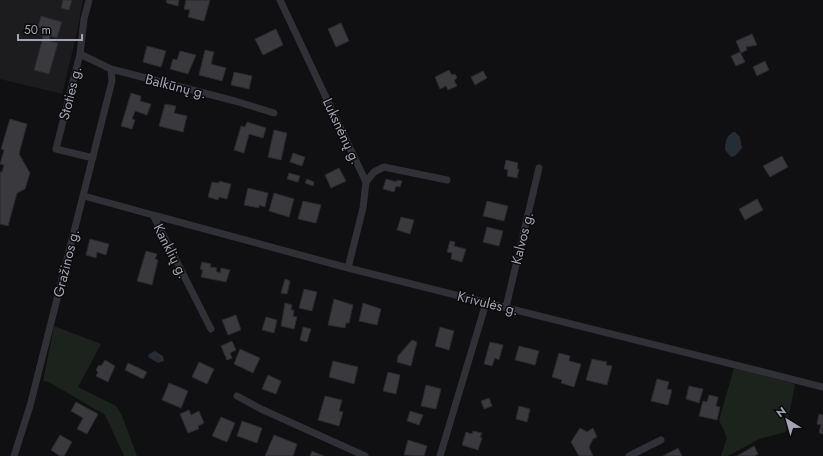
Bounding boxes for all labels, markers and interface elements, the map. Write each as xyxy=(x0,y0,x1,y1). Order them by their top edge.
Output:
scale bar xyxy=(18,16,82,42)
text: 50 m xyxy=(24,21,51,39)
street label: Stoties g. xyxy=(54,64,86,122)
street label: Balkūnų g. xyxy=(143,69,209,103)
street label: Luksnėnų g. xyxy=(318,95,366,167)
street label: Kalvos g. xyxy=(506,210,538,266)
street label: Kanklių g. xyxy=(149,220,193,282)
street label: Gražinos g. xyxy=(48,227,84,299)
street label: Krivulės g. xyxy=(455,286,521,320)
north arrow xyxy=(767,400,807,440)
text: N xyxy=(773,403,789,421)

